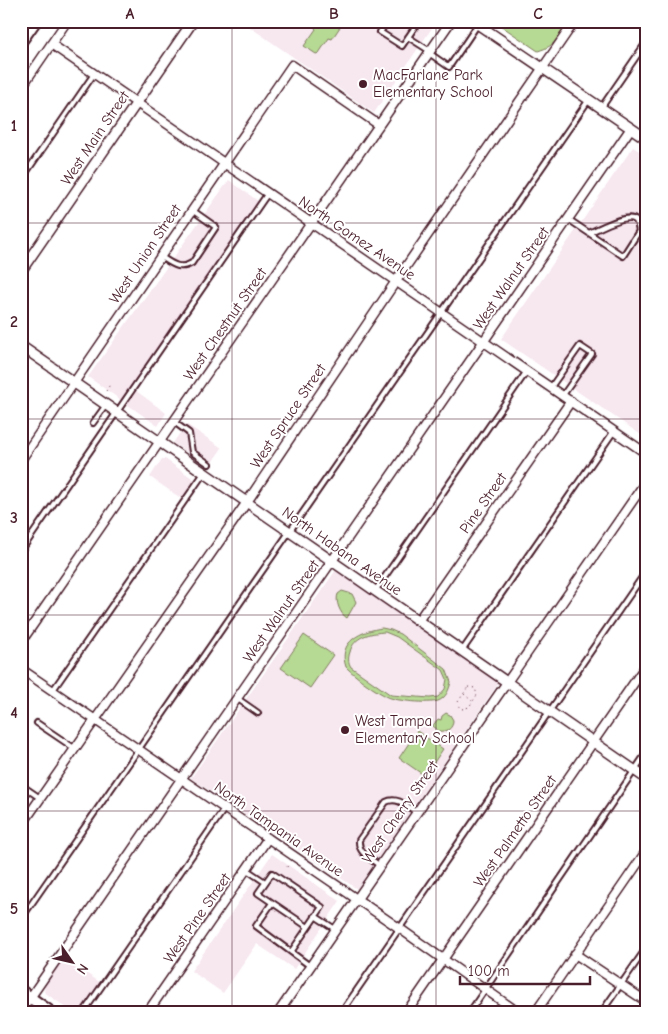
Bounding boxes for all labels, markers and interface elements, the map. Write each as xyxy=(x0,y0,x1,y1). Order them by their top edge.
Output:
text: A xyxy=(126,5,135,23)
text: B xyxy=(329,5,339,23)
text: C xyxy=(533,5,543,23)
place label: MacFarlane Park Elementary School xyxy=(373,66,493,101)
marker: MacFarlane Park Elementary School xyxy=(357,78,369,90)
street label: West Main Street xyxy=(57,87,134,188)
text: 1 xyxy=(11,117,17,135)
street label: North Gomez Avenue xyxy=(295,192,419,284)
street label: West Union Street xyxy=(105,200,185,307)
street label: West Walnut Street xyxy=(469,223,553,333)
street label: West Chestnut Street xyxy=(179,264,271,384)
text: 2 xyxy=(10,313,18,331)
street label: West Spruce Street xyxy=(246,360,330,472)
street label: Pine Street xyxy=(455,469,511,537)
street label: North Habana Avenue xyxy=(279,503,406,599)
text: 3 xyxy=(10,509,18,527)
street label: West Walnut Street xyxy=(239,556,323,666)
text: 4 xyxy=(10,704,18,722)
place label: West Tampa Elementary School xyxy=(355,712,475,747)
marker: West Tampa Elementary School xyxy=(339,724,351,736)
street label: West Cherry Street xyxy=(358,757,442,867)
street label: West Palmetto Street xyxy=(470,771,561,890)
street label: North Tampania Avenue xyxy=(211,778,347,881)
street label: West Pine Street xyxy=(159,869,235,966)
text: 5 xyxy=(10,900,18,918)
north arrow xyxy=(48,936,98,986)
scale bar xyxy=(460,954,590,986)
text: N xyxy=(73,960,92,978)
text: 100 m xyxy=(468,962,510,980)

